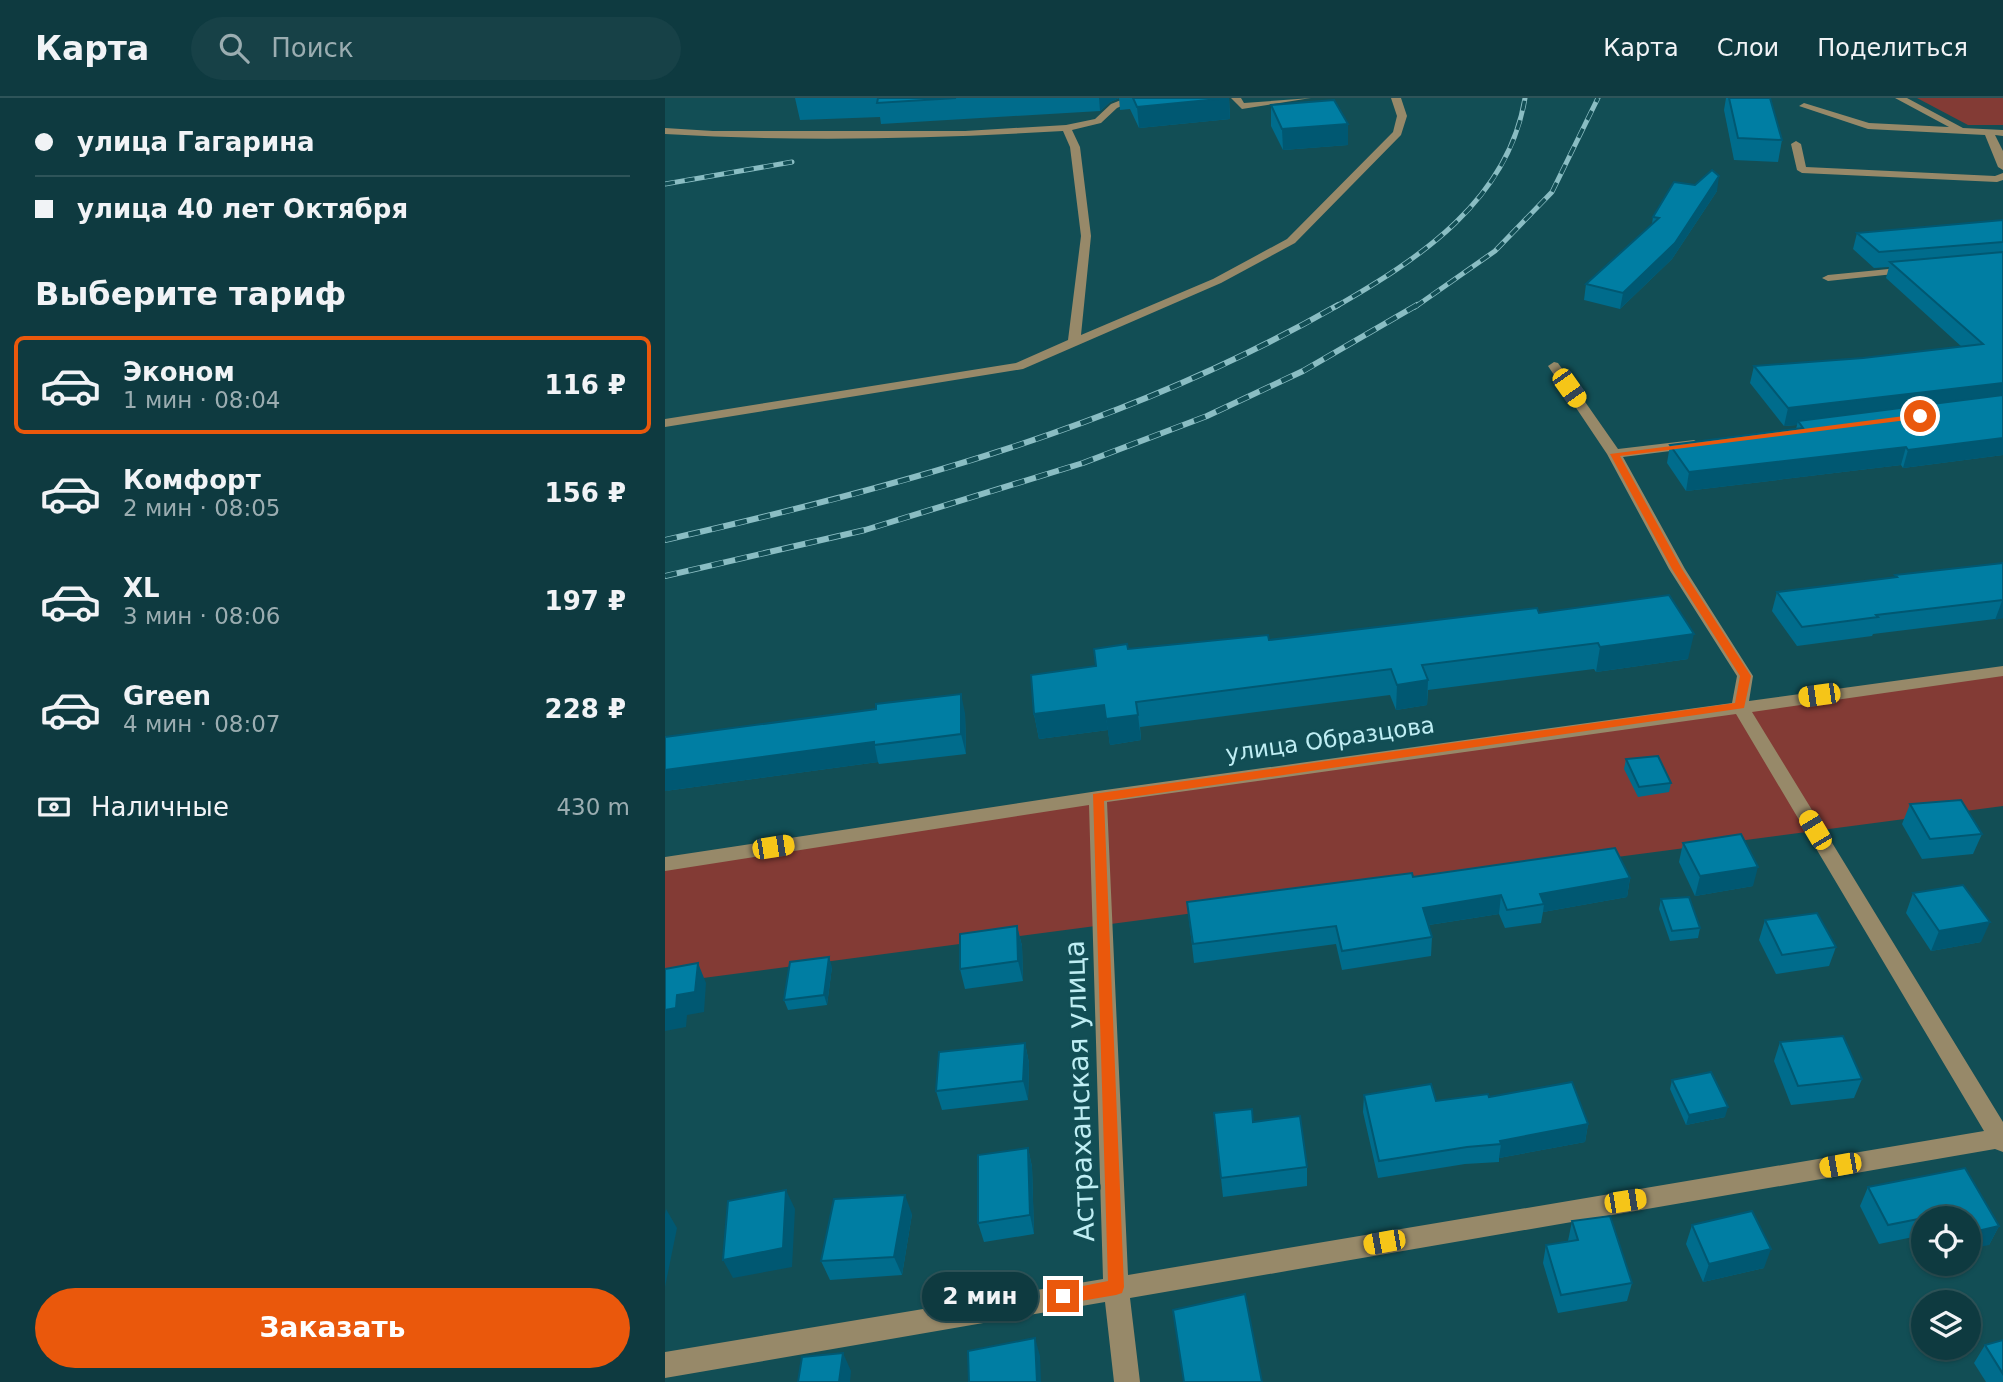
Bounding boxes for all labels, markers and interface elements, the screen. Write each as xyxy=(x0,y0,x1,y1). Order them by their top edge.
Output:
search box xyxy=(191,17,681,80)
text: Карта xyxy=(35,29,149,68)
icon: search xyxy=(215,29,253,67)
text: Поиск xyxy=(271,33,354,63)
text: Карта xyxy=(1603,34,1679,62)
text: Слои xyxy=(1717,34,1779,62)
text: Поделиться xyxy=(1817,34,1968,62)
text: улица Гагарина xyxy=(77,127,315,157)
text: улица 40 лет Октября xyxy=(77,194,408,224)
text: Выберите тариф xyxy=(35,275,346,313)
icon: car xyxy=(39,354,102,417)
text: Эконом xyxy=(123,357,235,387)
car xyxy=(1549,365,1590,411)
text: 116 ₽ xyxy=(545,370,626,400)
text: 1 мин · 08:04 xyxy=(123,387,281,413)
route start xyxy=(1904,400,1936,432)
icon: car xyxy=(39,462,102,525)
text: Комфорт xyxy=(123,465,261,495)
text: 156 ₽ xyxy=(545,478,626,508)
text: 2 мин · 08:05 xyxy=(123,495,281,521)
icon: car xyxy=(39,570,102,633)
text: XL xyxy=(123,573,160,603)
text: 197 ₽ xyxy=(545,586,626,616)
text: 3 мин · 08:06 xyxy=(123,603,281,629)
icon: car xyxy=(39,678,102,741)
text: Green xyxy=(123,681,211,711)
car xyxy=(1797,682,1842,708)
text: 228 ₽ xyxy=(545,694,626,724)
text: 4 мин · 08:07 xyxy=(123,711,281,737)
street label: улица Образцова xyxy=(1224,711,1436,767)
icon: cash xyxy=(35,788,73,826)
text: Наличные xyxy=(91,792,229,822)
text: 430 m xyxy=(556,794,630,820)
car xyxy=(1796,807,1835,853)
car xyxy=(751,833,796,861)
street label: Астраханская улица xyxy=(1058,940,1101,1242)
car xyxy=(1818,1151,1863,1179)
car xyxy=(1603,1187,1648,1215)
map controls xyxy=(1911,1206,1981,1360)
button: locate xyxy=(1911,1206,1981,1276)
car xyxy=(1362,1228,1407,1256)
callout: 2 мин xyxy=(923,1272,1039,1320)
route end xyxy=(1047,1280,1079,1312)
text: 2 мин xyxy=(943,1283,1017,1309)
button: Заказать xyxy=(35,1288,630,1368)
button: layers xyxy=(1911,1290,1981,1360)

